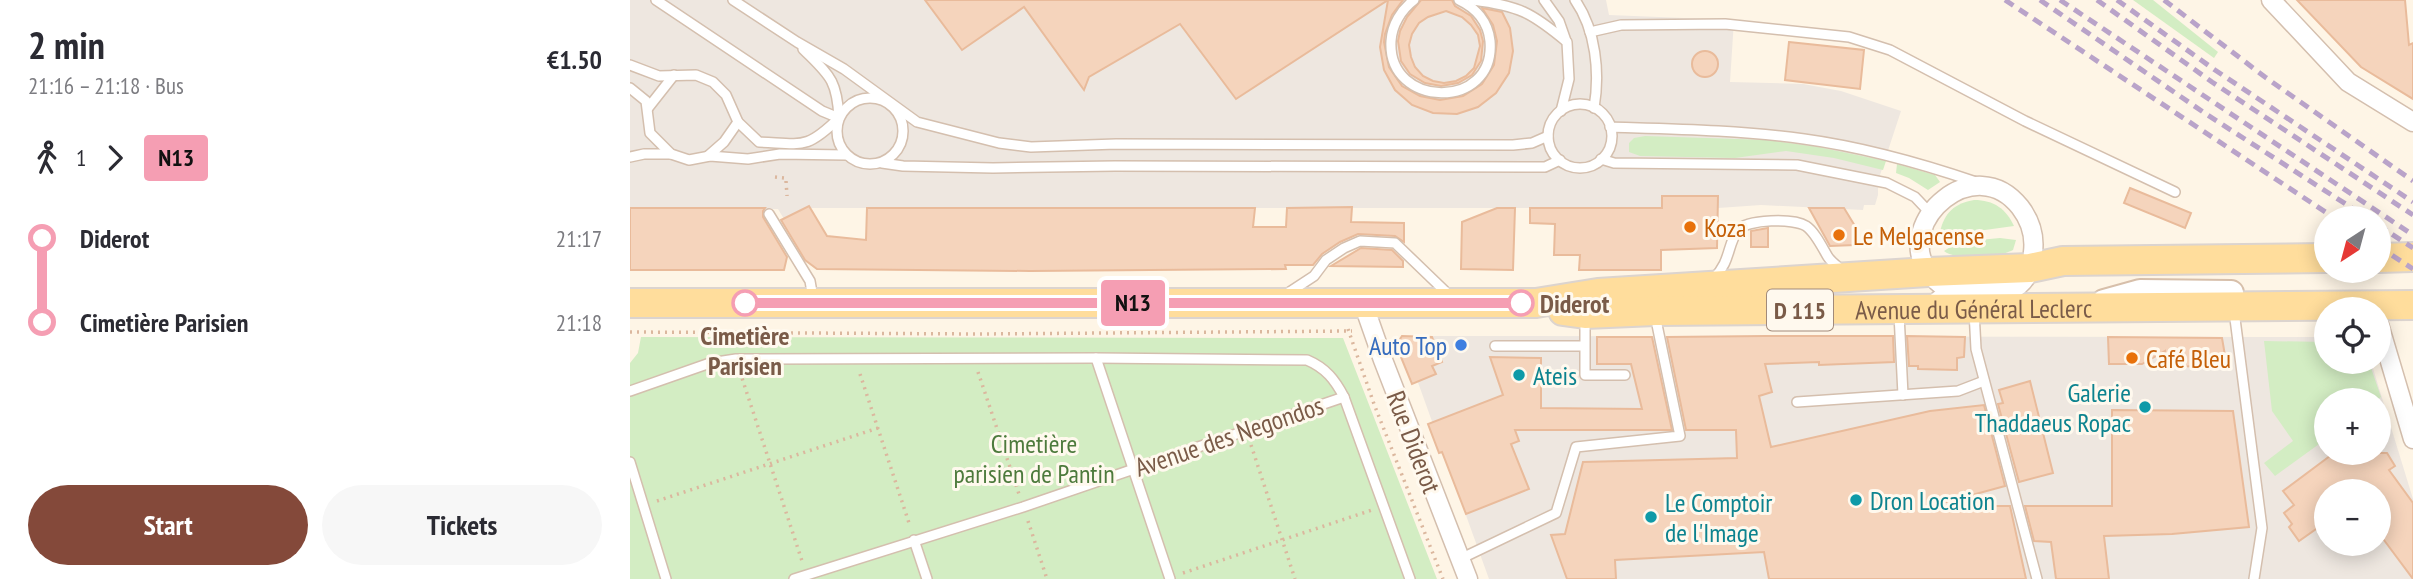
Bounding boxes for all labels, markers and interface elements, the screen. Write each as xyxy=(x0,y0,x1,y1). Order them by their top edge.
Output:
text: 2 min xyxy=(28,20,105,69)
text: €1.50 xyxy=(547,43,602,76)
text: 21:16 – 21:18 · Bus xyxy=(28,71,184,100)
icon: walk xyxy=(28,139,66,177)
icon: forward xyxy=(96,139,134,177)
text: N13 xyxy=(158,142,194,173)
text: 1 xyxy=(76,143,86,172)
north arrow xyxy=(2314,206,2390,284)
map controls xyxy=(2314,206,2391,556)
place label: Koza xyxy=(1704,211,1746,244)
marker: Koza xyxy=(1682,219,1698,235)
place label: Le Melgacense xyxy=(1853,219,1984,252)
text: Diderot xyxy=(80,222,149,255)
text: 21:17 xyxy=(556,224,602,253)
marker: Le Melgacense xyxy=(1831,227,1847,243)
line badge: N13 xyxy=(1093,280,1173,326)
text: N13 xyxy=(1115,287,1151,318)
place label: Diderot xyxy=(1540,287,1610,320)
marker: Cimetière Parisien xyxy=(732,290,758,316)
marker: Diderot xyxy=(1508,290,1534,316)
road number: D 115 xyxy=(1767,290,1833,330)
street label: Avenue du Général Leclerc xyxy=(1855,291,2092,326)
button: locate xyxy=(2314,297,2391,374)
text: Cimetière Parisien xyxy=(80,306,248,339)
text: 21:18 xyxy=(556,308,602,337)
place label: Cimetière Parisien xyxy=(700,319,790,382)
place label: Auto Top xyxy=(1369,329,1447,362)
marker: Auto Top xyxy=(1453,337,1469,353)
place label: Café Bleu xyxy=(2146,342,2231,375)
marker: Café Bleu xyxy=(2124,350,2140,366)
place label: Ateis xyxy=(1533,359,1577,392)
marker: Ateis xyxy=(1511,367,1527,383)
place label: Galerie Thaddaeus Ropac xyxy=(1975,376,2131,439)
street label: Rue Diderot xyxy=(1379,386,1449,498)
street label: Avenue des Negondos xyxy=(1130,388,1328,484)
button: + xyxy=(2314,388,2391,465)
marker: Galerie Thaddaeus Ropac xyxy=(2137,399,2153,415)
park label: Cimetière parisien de Pantin xyxy=(953,427,1115,490)
button: − xyxy=(2314,479,2391,556)
place label: Dron Location xyxy=(1870,484,1995,517)
button: Start xyxy=(28,485,308,565)
button: Tickets xyxy=(322,485,602,565)
place label: Le Comptoir de l'Image xyxy=(1665,486,1772,549)
marker: Dron Location xyxy=(1848,492,1864,508)
marker: Le Comptoir de l'Image xyxy=(1643,509,1659,525)

